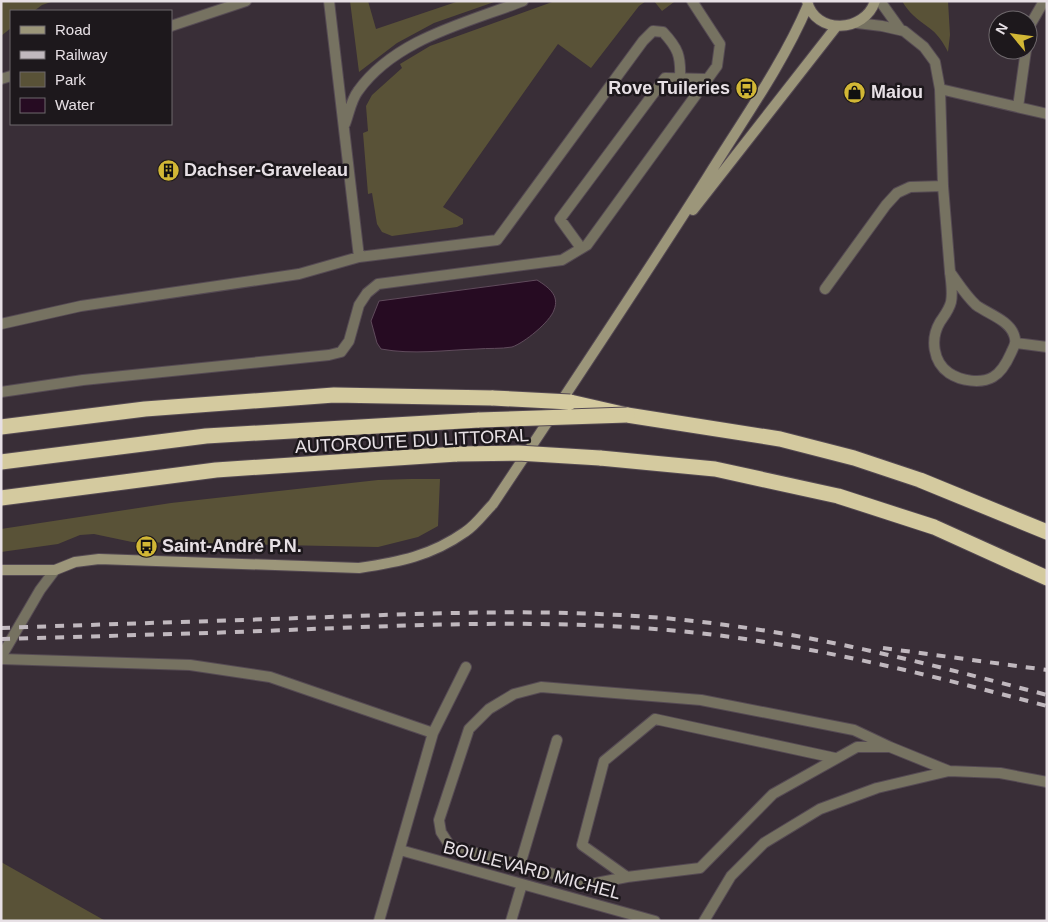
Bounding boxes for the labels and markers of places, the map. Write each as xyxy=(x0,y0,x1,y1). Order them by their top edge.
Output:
bus stop icon: Rove Tuileries xyxy=(734,76,758,100)
place label: Rove Tuileries xyxy=(608,78,730,98)
shop icon: Maiou xyxy=(843,80,867,104)
place label: Maiou xyxy=(871,82,923,102)
building icon: Dachser-Graveleau xyxy=(156,158,180,182)
place label: Dachser-Graveleau xyxy=(184,160,348,180)
bus stop icon: Saint-André P.N. xyxy=(134,534,158,558)
place label: Saint-André P.N. xyxy=(162,536,302,556)

